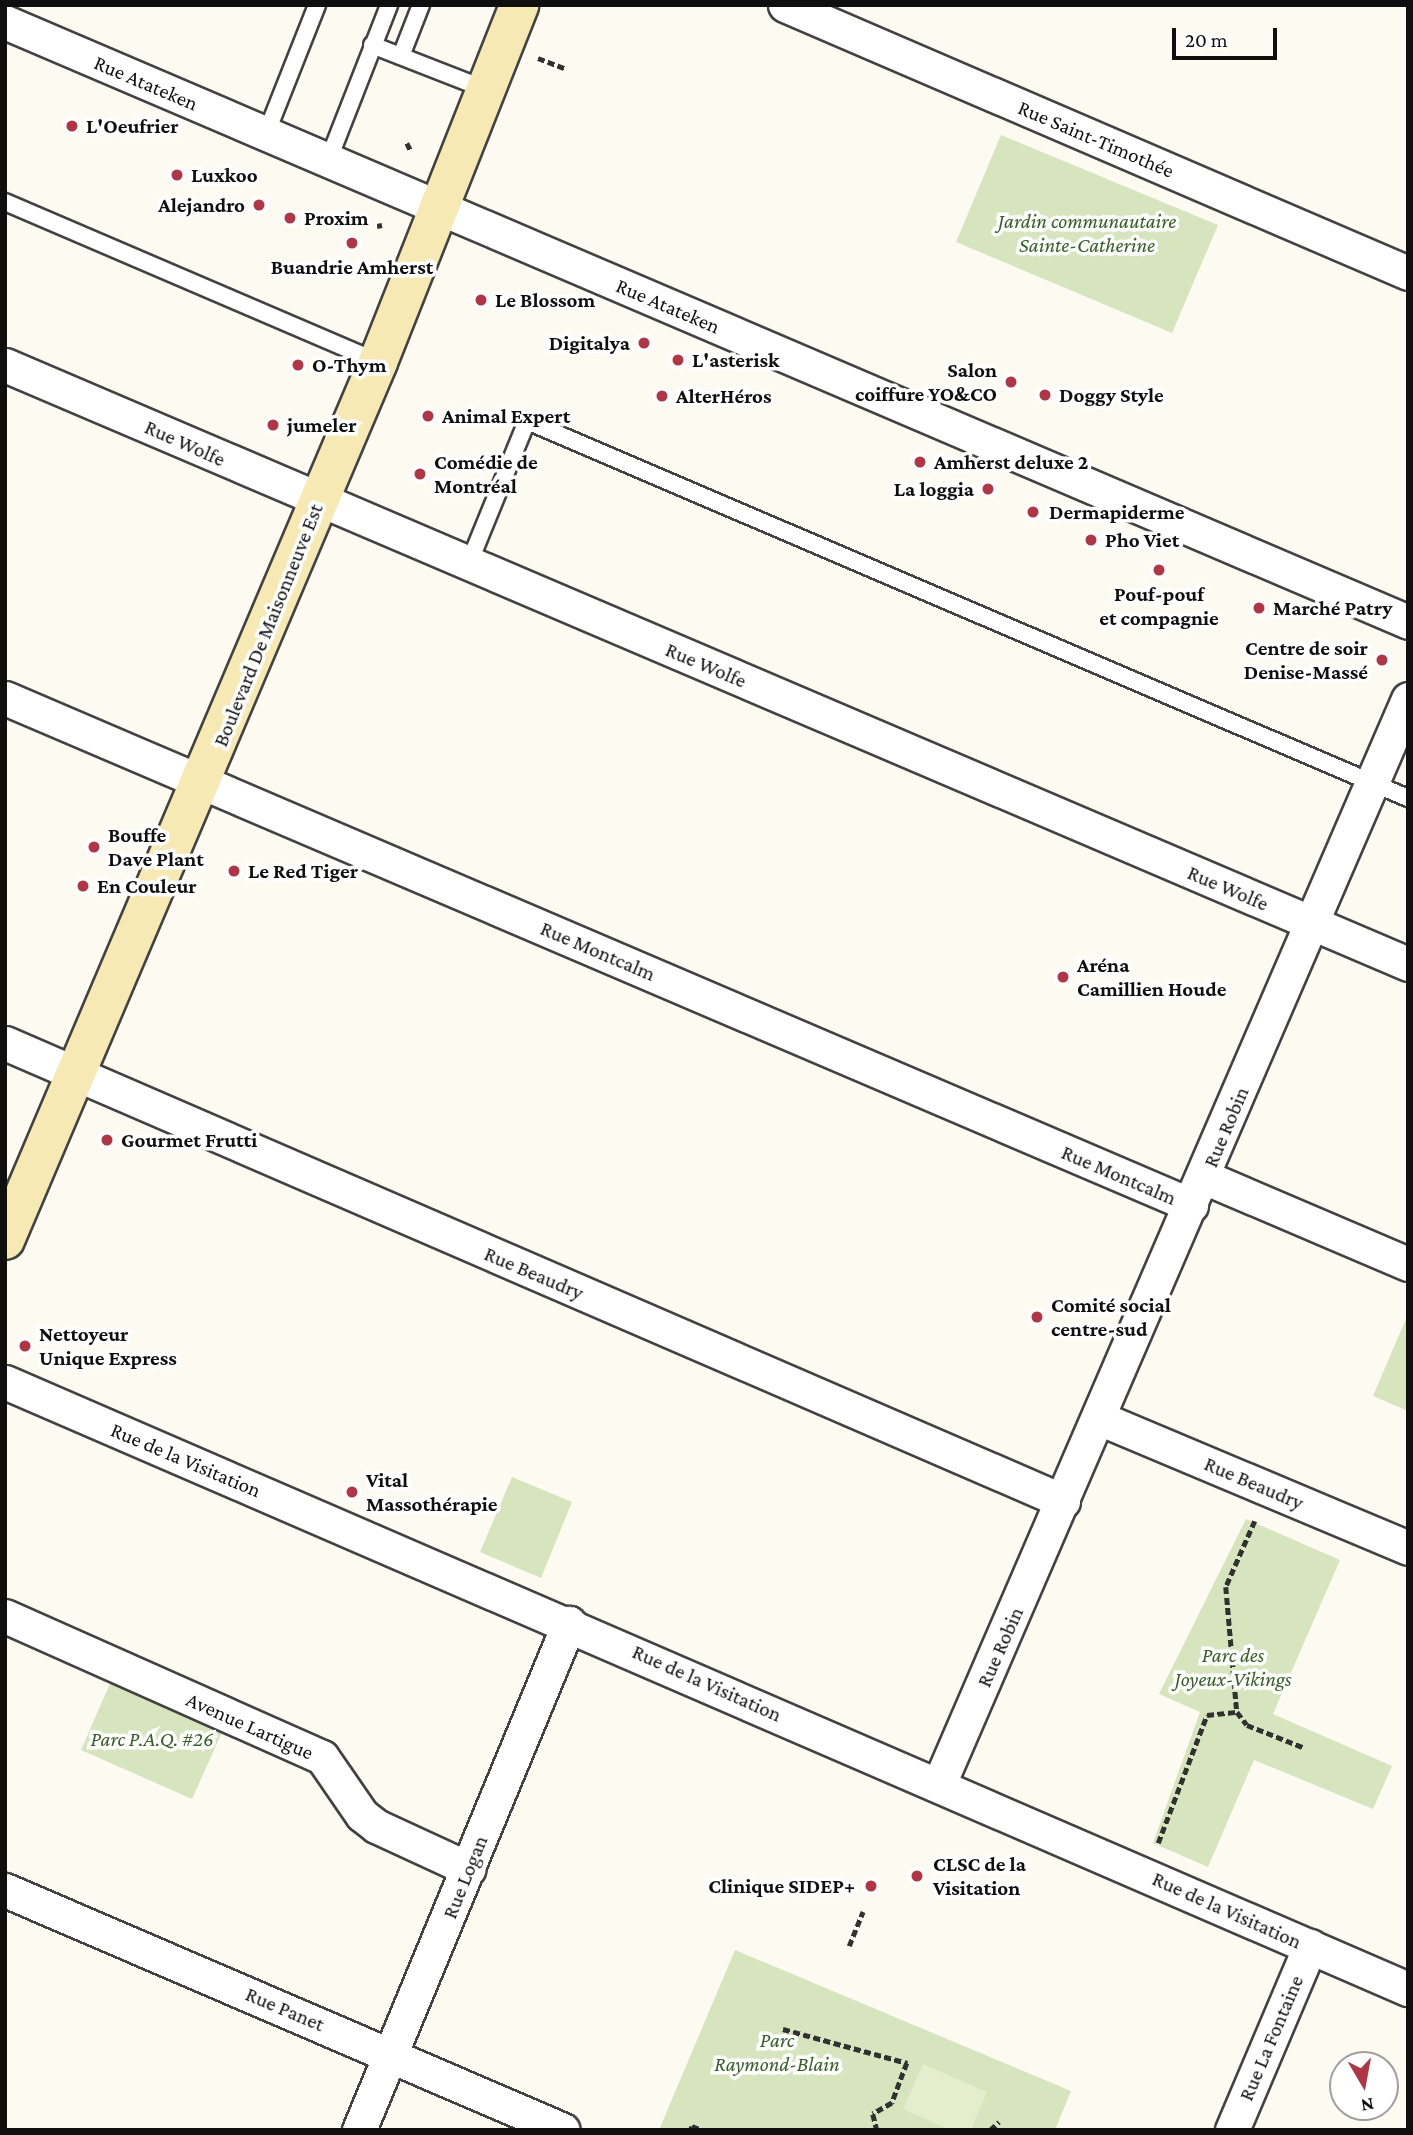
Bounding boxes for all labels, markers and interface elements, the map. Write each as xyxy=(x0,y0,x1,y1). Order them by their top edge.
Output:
scale bar xyxy=(1175,14,1280,58)
text: 20 m xyxy=(1185,28,1228,52)
street label: Rue Atateken xyxy=(90,50,202,116)
street label: Rue Saint-Timothée xyxy=(1014,95,1178,183)
place label: L'Oeufrier xyxy=(86,113,179,139)
marker: L'Oeufrier xyxy=(64,118,80,134)
place label: Luxkoo xyxy=(191,162,258,188)
marker: Luxkoo xyxy=(169,167,185,183)
place label: Alejandro xyxy=(158,192,245,218)
marker: Alejandro xyxy=(251,197,267,213)
place label: Proxim xyxy=(304,205,369,231)
park label: Jardin communautaire Sainte-Catherine xyxy=(998,208,1176,258)
marker: Proxim xyxy=(282,210,298,226)
marker: Buandrie Amherst xyxy=(344,235,360,251)
place label: Buandrie Amherst xyxy=(271,254,433,280)
street label: Rue Atateken xyxy=(612,273,724,339)
place label: Le Blossom xyxy=(495,287,595,313)
marker: Le Blossom xyxy=(473,292,489,308)
place label: Digitalya xyxy=(549,330,630,356)
marker: Digitalya xyxy=(636,335,652,351)
place label: L'asterisk xyxy=(692,347,779,373)
place label: O-Thym xyxy=(312,352,386,378)
marker: L'asterisk xyxy=(670,352,686,368)
marker: O-Thym xyxy=(290,357,306,373)
place label: Salon coiffure YO&CO xyxy=(855,357,997,407)
marker: Salon coiffure YO&CO xyxy=(1003,374,1019,390)
place label: Doggy Style xyxy=(1059,382,1164,408)
place label: AlterHéros xyxy=(676,383,772,409)
marker: Doggy Style xyxy=(1037,387,1053,403)
marker: AlterHéros xyxy=(654,388,670,404)
place label: Animal Expert xyxy=(442,403,570,429)
marker: Animal Expert xyxy=(420,408,436,424)
place label: jumeler xyxy=(287,412,357,438)
street label: Rue Wolfe xyxy=(141,414,229,472)
marker: jumeler xyxy=(265,417,281,433)
place label: Comédie de Montréal xyxy=(434,449,538,499)
place label: Amherst deluxe 2 xyxy=(934,449,1088,475)
marker: Amherst deluxe 2 xyxy=(912,454,928,470)
marker: Comédie de Montréal xyxy=(412,466,428,482)
place label: La loggia xyxy=(894,476,974,502)
marker: La loggia xyxy=(980,481,996,497)
place label: Dermapiderme xyxy=(1049,499,1185,525)
street label: Boulevard De Maisonneuve Est xyxy=(208,500,328,750)
marker: Dermapiderme xyxy=(1023,502,1043,522)
place label: Pho Viet xyxy=(1105,527,1179,553)
marker: Pho Viet xyxy=(1083,532,1099,548)
marker: Pouf-pouf et compagnie xyxy=(1151,562,1167,578)
place label: Pouf-pouf et compagnie xyxy=(1099,581,1219,631)
place label: Marché Patry xyxy=(1273,595,1392,621)
marker: Marché Patry xyxy=(1251,600,1267,616)
place label: Centre de soir Denise-Massé xyxy=(1244,635,1368,685)
street label: Rue Wolfe xyxy=(662,637,750,693)
marker: Centre de soir Denise-Massé xyxy=(1374,652,1390,668)
place label: Bouffe Dave Plant xyxy=(108,822,204,872)
marker: Bouffe Dave Plant xyxy=(86,839,102,855)
place label: Le Red Tiger xyxy=(248,858,358,884)
street label: Rue Wolfe xyxy=(1184,860,1272,916)
marker: Le Red Tiger xyxy=(226,863,242,879)
place label: En Couleur xyxy=(97,873,197,899)
marker: En Couleur xyxy=(75,878,91,894)
street label: Rue Montcalm xyxy=(537,915,659,987)
place label: Aréna Camillien Houde xyxy=(1077,952,1226,1002)
marker: Aréna Camillien Houde xyxy=(1055,969,1071,985)
street label: Rue Robin xyxy=(1198,1083,1254,1171)
place label: Gourmet Frutti xyxy=(121,1127,257,1153)
marker: Gourmet Frutti xyxy=(99,1132,115,1148)
street label: Rue Montcalm xyxy=(1058,1139,1180,1211)
street label: Rue Beaudry xyxy=(481,1241,587,1305)
place label: Comité social centre-sud xyxy=(1051,1292,1171,1342)
marker: Comité social centre-sud xyxy=(1029,1309,1045,1325)
place label: Nettoyeur Unique Express xyxy=(39,1321,177,1371)
marker: Nettoyeur Unique Express xyxy=(17,1338,33,1354)
street label: Rue de la Visitation xyxy=(107,1417,265,1503)
street label: Rue Beaudry xyxy=(1201,1451,1307,1515)
place label: Vital Massothérapie xyxy=(366,1467,498,1517)
marker: Vital Massothérapie xyxy=(344,1484,360,1500)
street label: Rue Robin xyxy=(971,1603,1029,1691)
street label: Rue de la Visitation xyxy=(628,1639,786,1727)
park label: Parc des Joyeux-Vikings xyxy=(1174,1642,1292,1692)
street label: Avenue Lartigue xyxy=(183,1687,317,1765)
park label: Parc P.A.Q. #26 xyxy=(90,1726,214,1752)
street label: Rue Logan xyxy=(437,1832,493,1922)
place label: CLSC de la Visitation xyxy=(933,1851,1026,1901)
marker: CLSC de la Visitation xyxy=(907,1866,927,1886)
street label: Rue de la Visitation xyxy=(1148,1866,1306,1954)
place label: Clinique SIDEP+ xyxy=(708,1873,855,1899)
marker: Clinique SIDEP+ xyxy=(861,1876,881,1896)
street label: Rue La Fontaine xyxy=(1233,1971,1309,2105)
street label: Rue Panet xyxy=(242,1981,328,2037)
park label: Parc Raymond-Blain xyxy=(714,2027,840,2077)
north arrow xyxy=(1329,2051,1399,2121)
text: N xyxy=(1359,2094,1376,2117)

